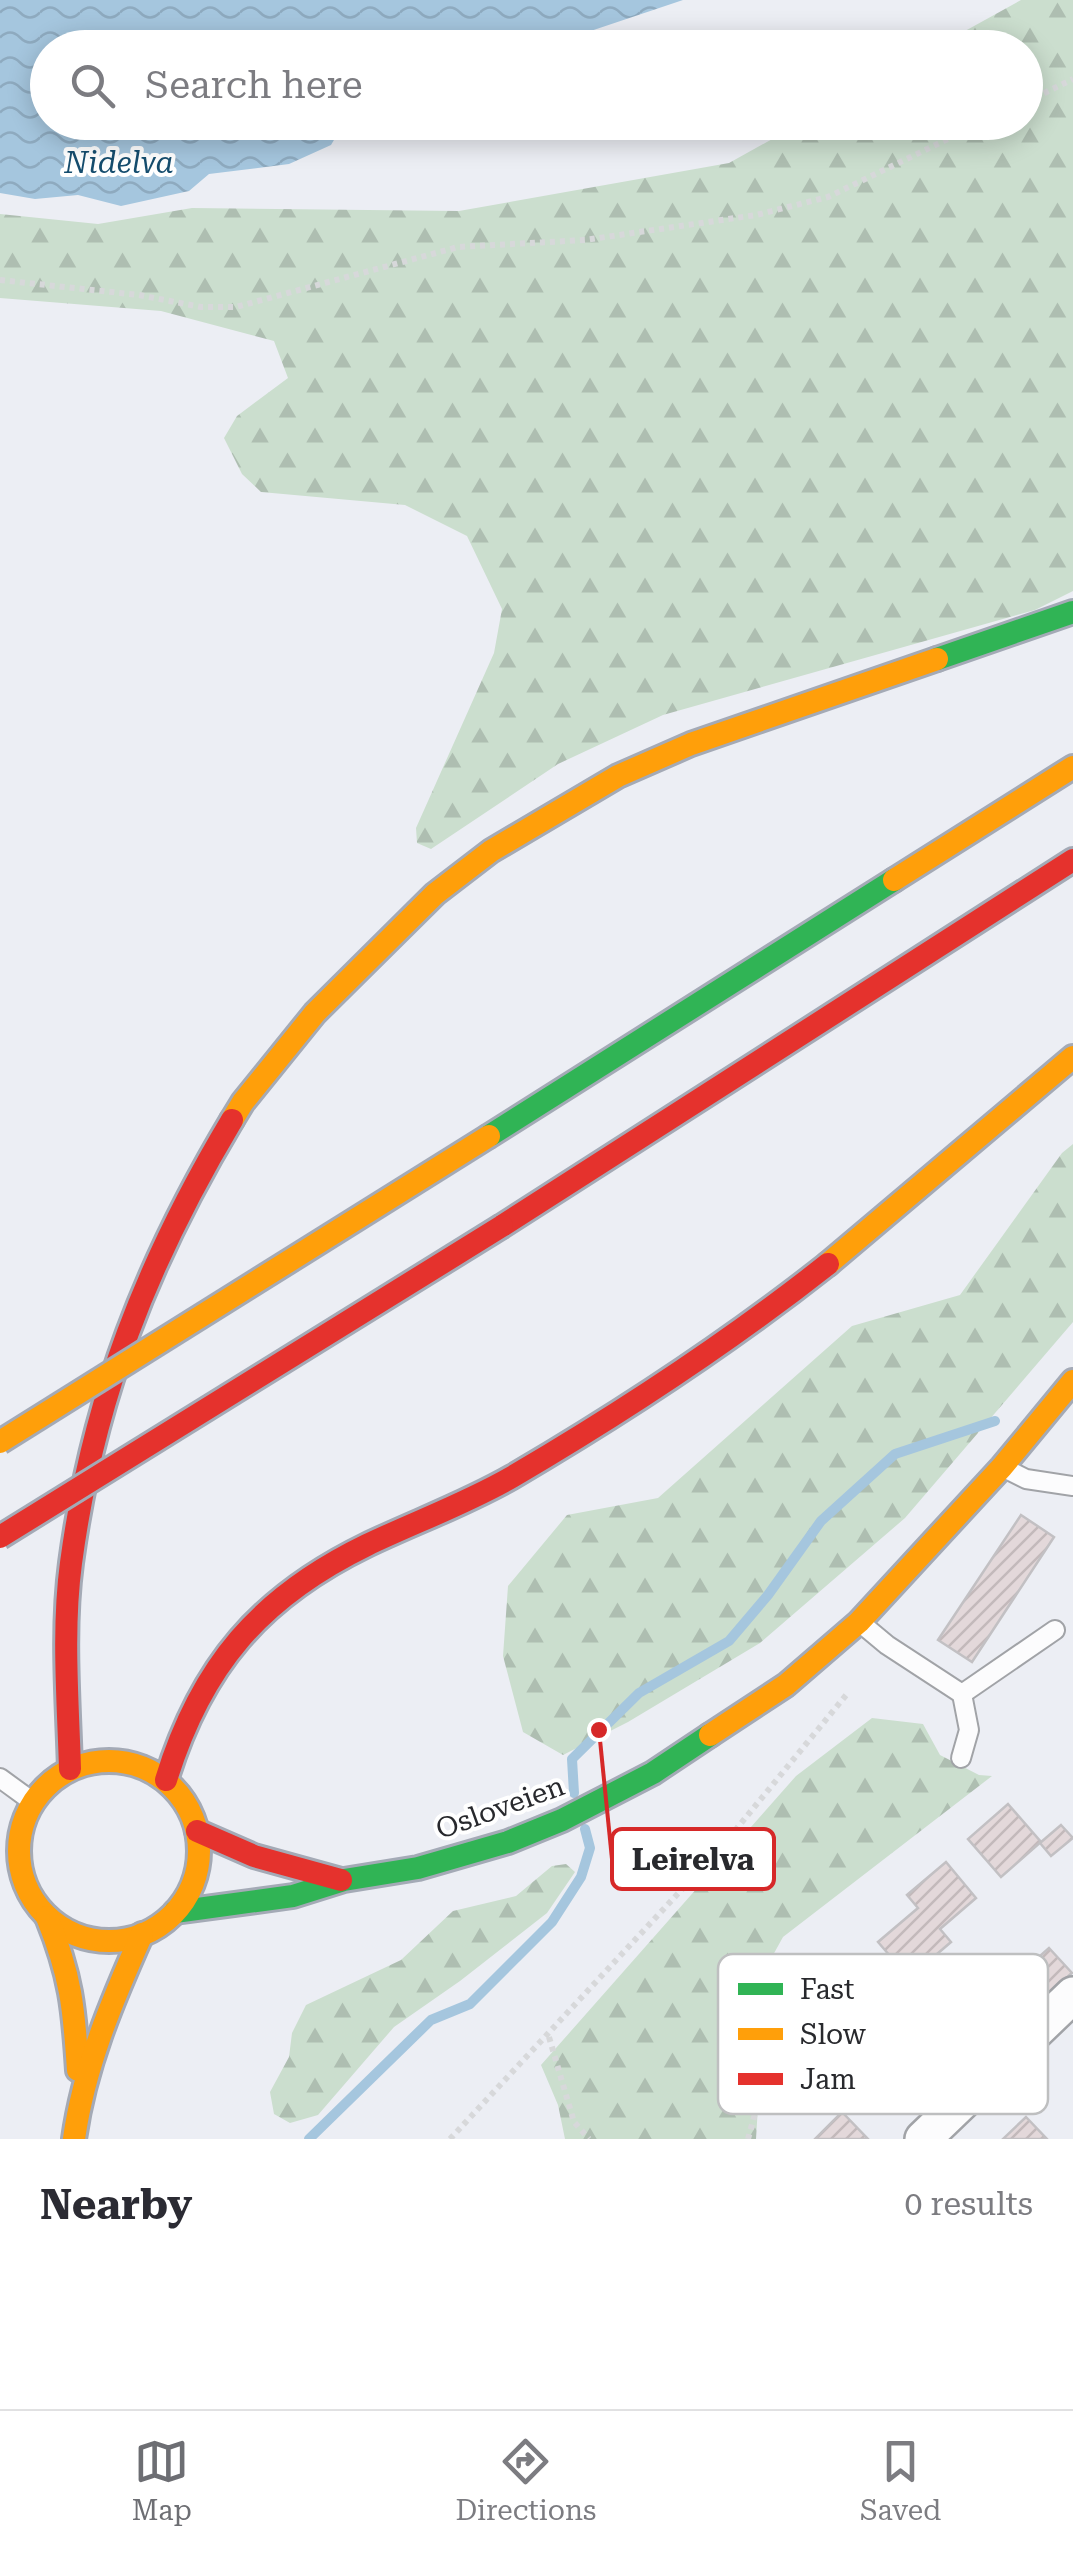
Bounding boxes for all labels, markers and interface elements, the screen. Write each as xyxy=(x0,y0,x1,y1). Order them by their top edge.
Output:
search box xyxy=(30,30,1043,140)
icon: search xyxy=(65,58,120,113)
text: Search here xyxy=(145,63,363,107)
water label: Nidelva xyxy=(63,145,174,180)
street label: Osloveien xyxy=(431,1769,569,1846)
callout: Leirelva xyxy=(612,1829,774,1889)
text: Leirelva xyxy=(632,1842,755,1877)
legend xyxy=(718,1954,1048,2114)
text: Fast xyxy=(800,1973,854,2006)
text: Slow xyxy=(800,2018,867,2051)
text: Jam xyxy=(800,2063,856,2096)
text: Nearby xyxy=(40,2180,192,2229)
text: 0 results xyxy=(905,2185,1033,2223)
tab: Map xyxy=(132,2434,192,2527)
tab: Directions xyxy=(455,2434,596,2527)
tab: Saved xyxy=(860,2434,941,2527)

